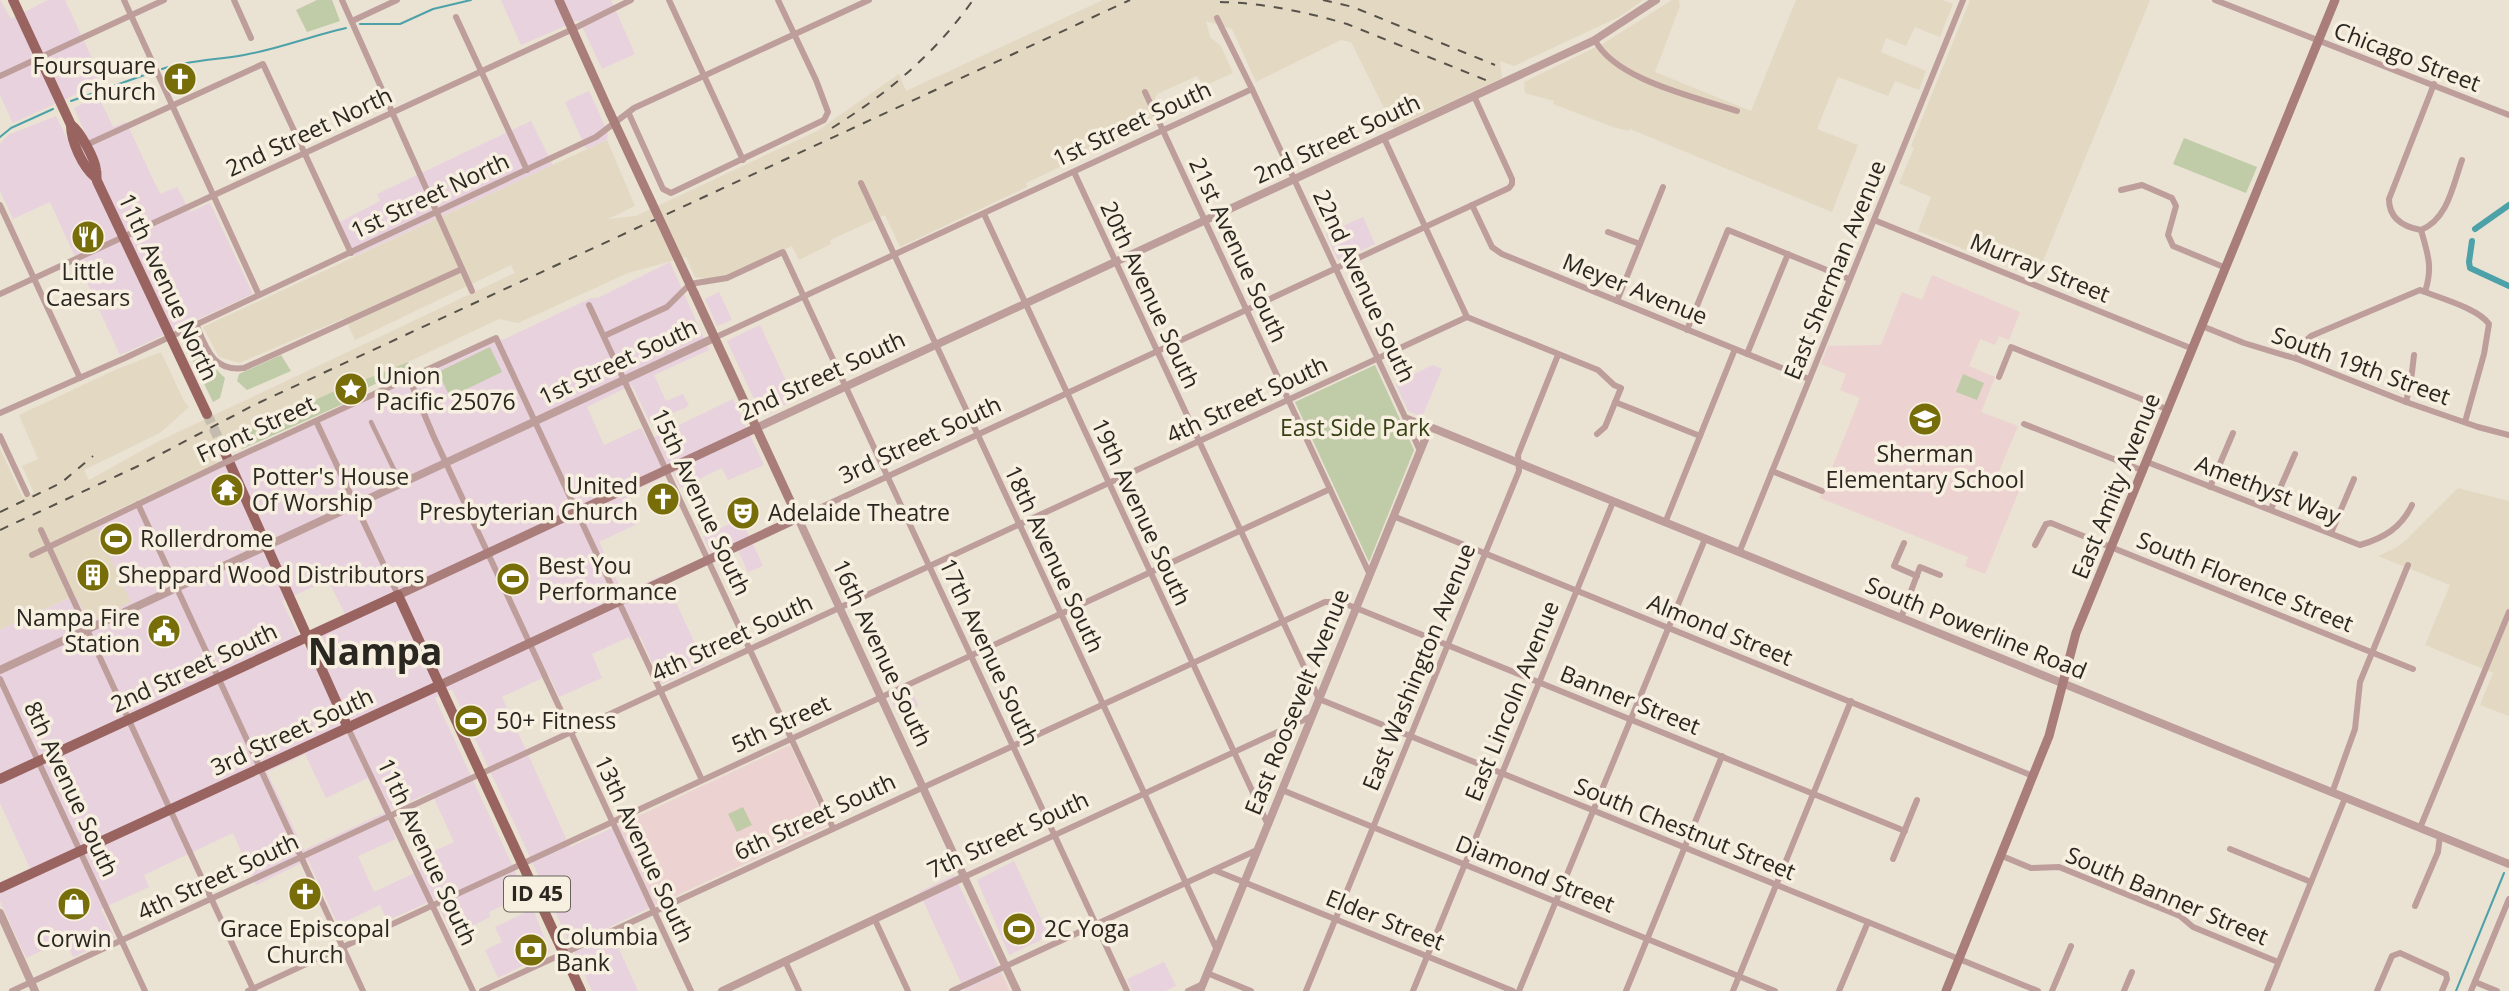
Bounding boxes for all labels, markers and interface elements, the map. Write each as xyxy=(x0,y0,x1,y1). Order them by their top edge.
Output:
street label: Chicago Street xyxy=(2329,13,2485,99)
place label: Foursquare Church xyxy=(33,49,156,107)
church icon: Foursquare Church xyxy=(161,60,199,98)
street label: 1st Street South xyxy=(1047,72,1216,174)
street label: 2nd Street North xyxy=(220,78,397,184)
street label: 2nd Street South xyxy=(1248,85,1425,191)
street label: 1st Street North xyxy=(345,144,514,246)
street label: 21st Avenue South xyxy=(1182,152,1296,347)
street label: East Sherman Avenue xyxy=(1775,155,1893,384)
street label: 22nd Avenue South xyxy=(1306,184,1424,387)
street label: 11th Avenue North xyxy=(111,188,226,386)
street label: 20th Avenue South xyxy=(1093,196,1208,394)
restaurant icon: Little Caesars xyxy=(69,218,107,256)
street label: Murray Street xyxy=(1966,224,2115,310)
street label: Meyer Avenue xyxy=(1558,244,1713,332)
place label: Little Caesars xyxy=(46,255,130,313)
street label: 1st Street South xyxy=(533,310,702,412)
street label: South 19th Street xyxy=(2268,318,2455,412)
street label: 2nd Street South xyxy=(733,322,910,428)
street label: 4th Street South xyxy=(1161,348,1332,450)
place label: Union Pacific 25076 xyxy=(376,359,516,417)
place icon: Union Pacific 25076 xyxy=(332,370,370,408)
street label: Front Street xyxy=(191,387,320,470)
street label: 3rd Street South xyxy=(833,387,1006,491)
street label: East Amity Avenue xyxy=(2063,388,2167,583)
school or university icon: Sherman Elementary School xyxy=(1906,400,1944,438)
street label: 15th Avenue South xyxy=(644,403,759,601)
park label: East Side Park xyxy=(1280,411,1430,443)
street label: 19th Avenue South xyxy=(1084,413,1199,611)
place label: Sherman Elementary School xyxy=(1826,437,2024,495)
street label: Amethyst Way xyxy=(2191,447,2346,532)
place label: Potter's House Of Worship xyxy=(252,460,409,518)
street label: 18th Avenue South xyxy=(997,460,1112,658)
place label: United Presbyterian Church xyxy=(419,469,638,527)
temple icon: Potter's House Of Worship xyxy=(208,471,246,509)
church icon: United Presbyterian Church xyxy=(644,480,682,518)
theatre icon: Adelaide Theatre xyxy=(724,494,762,532)
place label: Adelaide Theatre xyxy=(768,496,950,528)
sports icon: Rollerdrome xyxy=(97,520,135,558)
place label: Rollerdrome xyxy=(140,522,273,554)
street label: South Florence Street xyxy=(2132,523,2358,639)
street label: East Washington Avenue xyxy=(1354,538,1482,795)
place label: Best You Performance xyxy=(538,549,677,607)
street label: 17th Avenue South xyxy=(932,553,1047,751)
street label: 16th Avenue South xyxy=(825,554,940,752)
building icon: Sheppard Wood Distributors xyxy=(74,556,112,594)
place label: Sheppard Wood Distributors xyxy=(118,558,424,590)
sports icon: Best You Performance xyxy=(494,560,532,598)
street label: South Powerline Road xyxy=(1861,568,2092,686)
street label: East Roosevelt Avenue xyxy=(1236,584,1356,819)
street label: Almond Street xyxy=(1643,585,1798,673)
street label: 4th Street South xyxy=(646,586,817,688)
street label: East Lincoln Avenue xyxy=(1456,596,1566,806)
place label: Nampa Fire Station xyxy=(16,601,140,659)
public building icon: Nampa Fire Station xyxy=(145,612,183,650)
street label: 2nd Street South xyxy=(105,614,282,720)
district label: Nampa xyxy=(308,625,442,676)
street label: Banner Street xyxy=(1556,656,1705,742)
street label: 3rd Street South xyxy=(205,679,378,783)
street label: 5th Street xyxy=(726,686,835,760)
street label: 8th Avenue South xyxy=(17,696,127,882)
sports icon: 50+ Fitness xyxy=(452,702,490,740)
place label: 50+ Fitness xyxy=(496,704,616,736)
street label: 13th Avenue South xyxy=(587,750,702,948)
street label: 11th Avenue South xyxy=(370,753,485,951)
street label: 6th Street South xyxy=(729,765,900,867)
street label: South Chestnut Street xyxy=(1570,769,1801,887)
street label: 7th Street South xyxy=(922,783,1093,885)
street label: 4th Street South xyxy=(132,825,303,927)
street label: Diamond Street xyxy=(1451,827,1620,920)
street label: South Banner Street xyxy=(2061,838,2274,952)
church icon: Grace Episcopal Church xyxy=(286,875,324,913)
road number: ID 45 xyxy=(504,876,570,912)
street label: Elder Street xyxy=(1321,881,1449,957)
shop icon: Corwin xyxy=(55,885,93,923)
sports icon: 2C Yoga xyxy=(1000,910,1038,948)
place label: Grace Episcopal Church xyxy=(220,912,390,970)
place label: 2C Yoga xyxy=(1044,912,1130,944)
place label: Columbia Bank xyxy=(556,920,658,978)
place label: Corwin xyxy=(36,922,112,954)
bank icon: Columbia Bank xyxy=(512,931,550,969)

